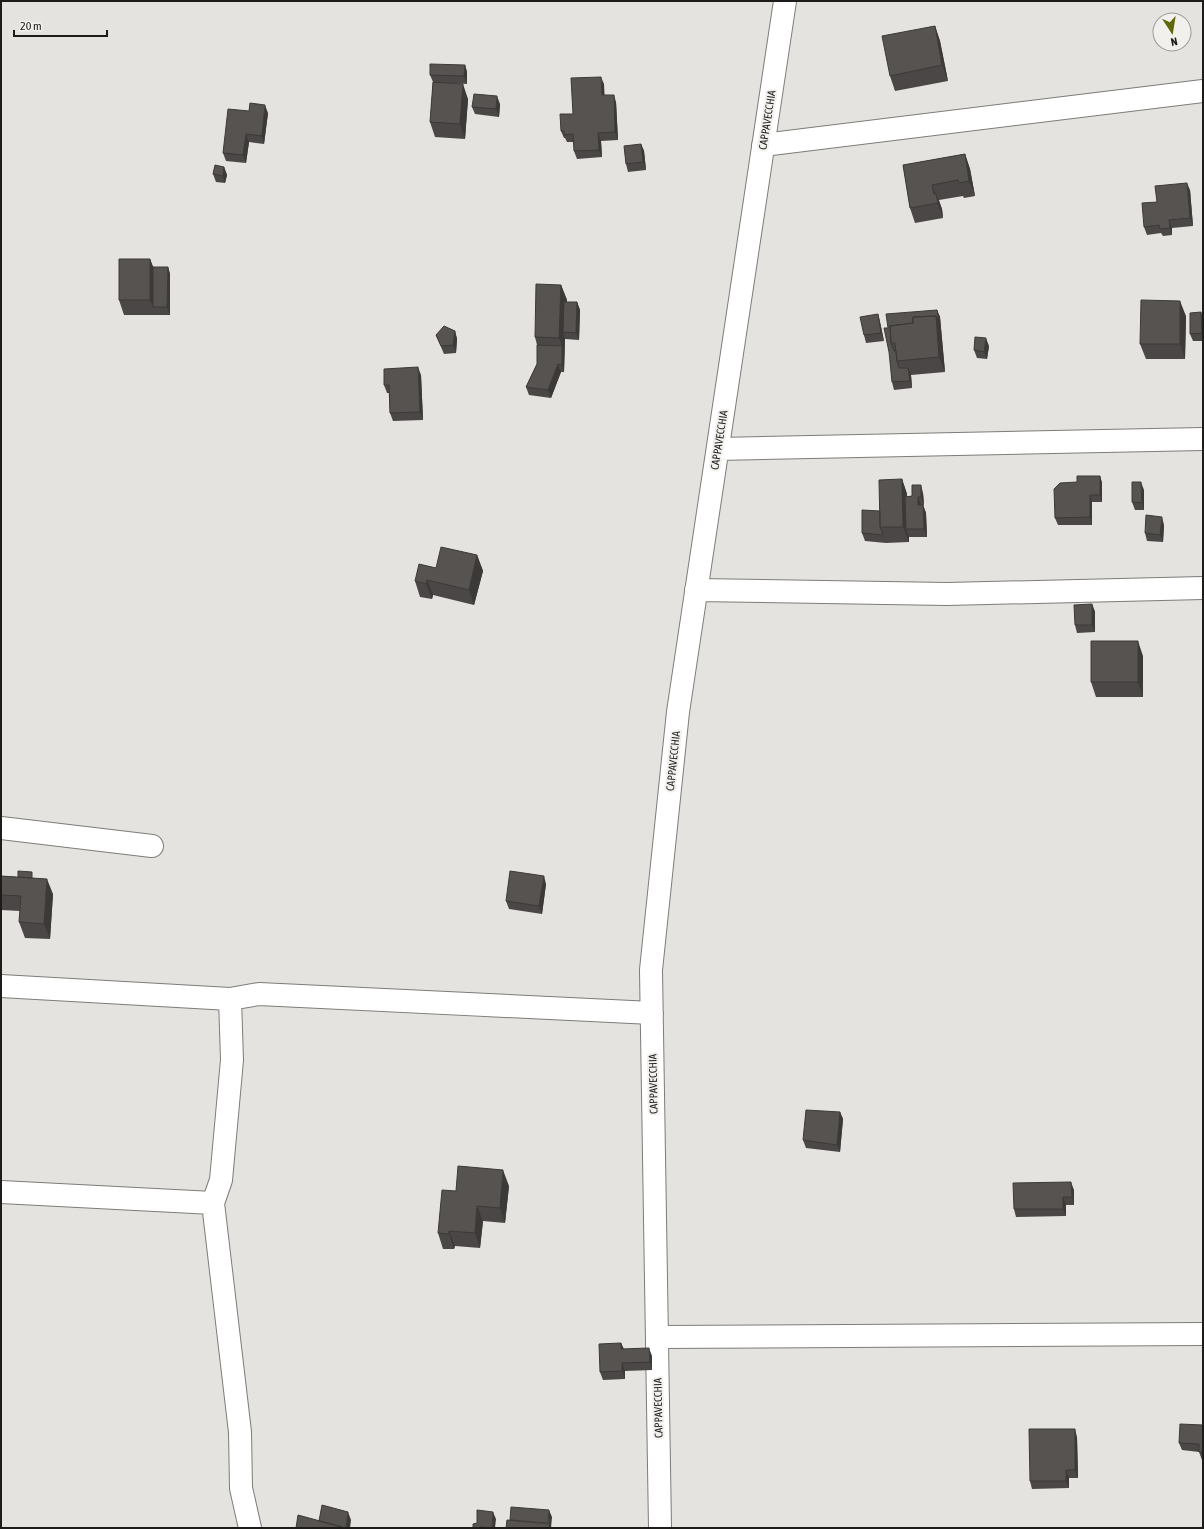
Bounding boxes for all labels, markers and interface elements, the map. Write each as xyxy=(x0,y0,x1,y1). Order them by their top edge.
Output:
scale bar xyxy=(14,12,107,38)
north arrow xyxy=(1152,12,1192,52)
text: 20 m xyxy=(20,19,42,33)
text: N xyxy=(1170,35,1179,48)
street label: CAPPAVECCHIA xyxy=(756,89,778,151)
street label: CAPPAVECCHIA xyxy=(708,409,730,471)
street label: CAPPAVECCHIA xyxy=(664,730,682,792)
street label: CAPPAVECCHIA xyxy=(646,1053,660,1114)
street label: CAPPAVECCHIA xyxy=(651,1377,665,1438)

